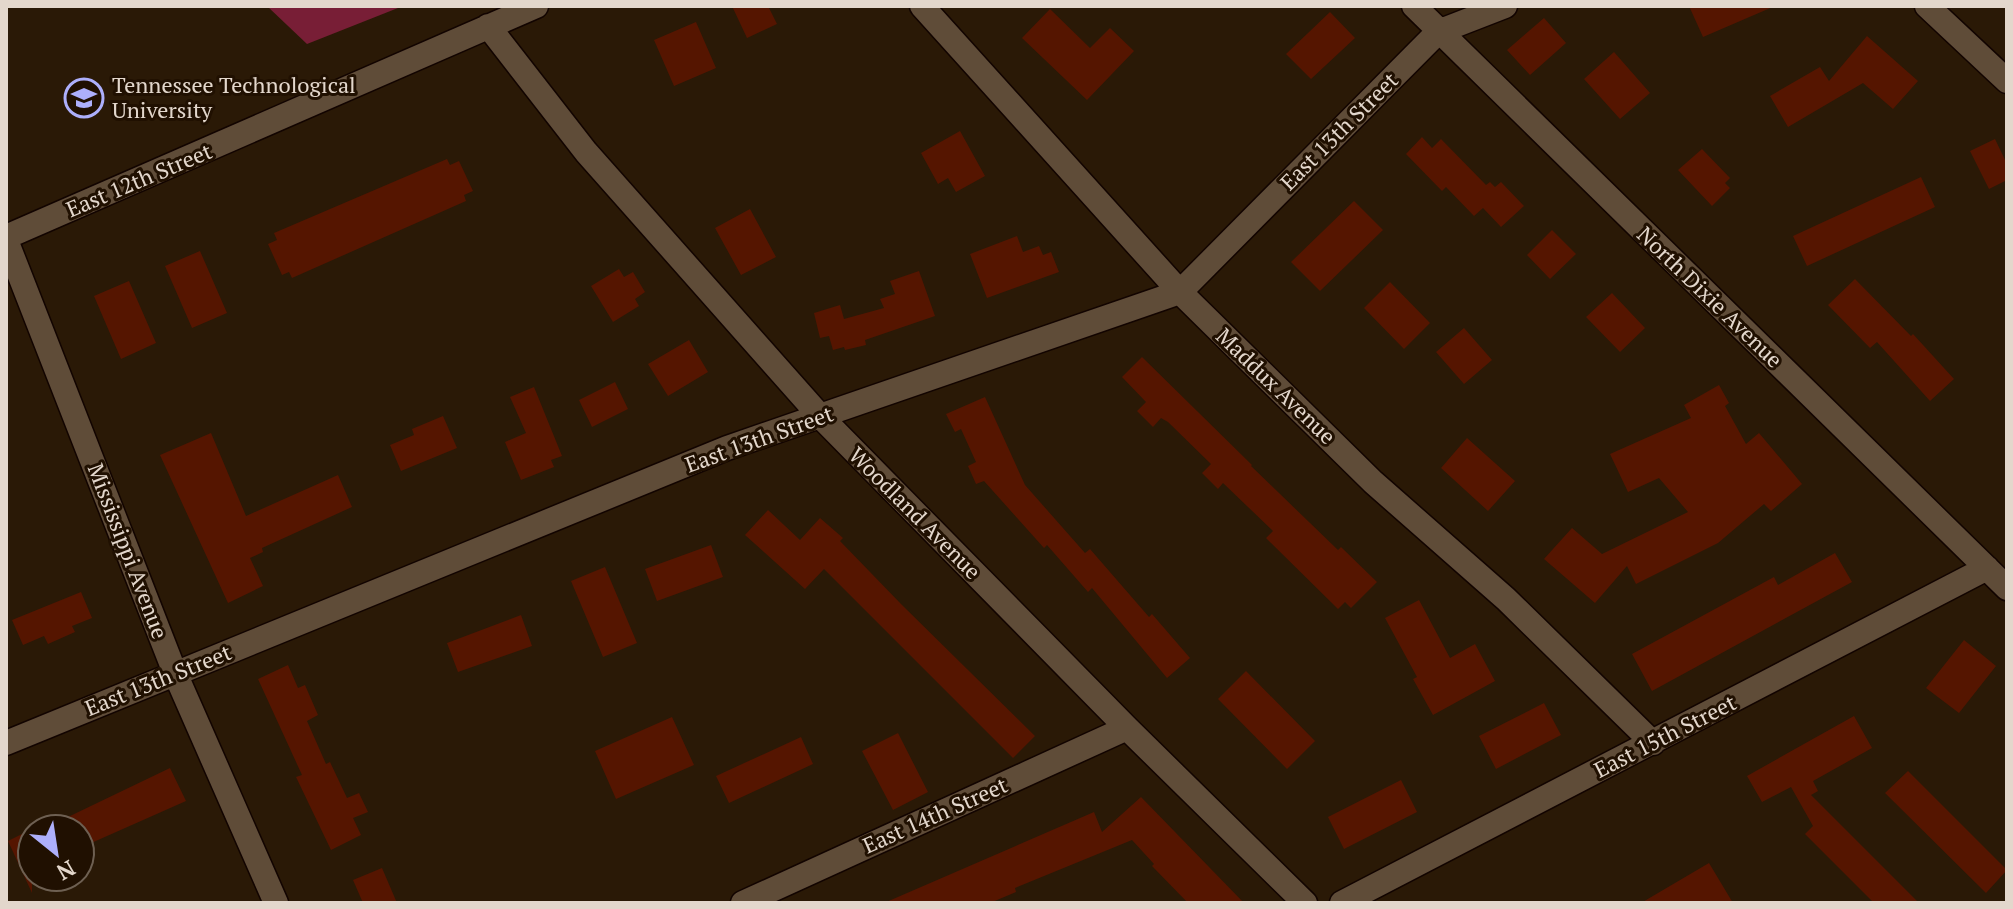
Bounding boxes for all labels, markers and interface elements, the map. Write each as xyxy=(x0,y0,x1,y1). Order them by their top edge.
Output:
street label: East 13th Street xyxy=(1273,65,1404,196)
place label: Tennessee Technological University xyxy=(112,70,356,124)
school or university icon: Tennessee Technological University xyxy=(63,77,105,119)
street label: East 12th Street xyxy=(62,136,216,223)
street label: North Dixie Avenue xyxy=(1631,220,1789,374)
street label: Maddux Avenue xyxy=(1210,321,1342,450)
street label: East 13th Street xyxy=(681,398,837,479)
street label: Woodland Avenue xyxy=(843,440,988,585)
street label: Mississippi Avenue xyxy=(82,459,175,643)
street label: East 13th Street xyxy=(80,637,235,722)
street label: East 15th Street xyxy=(1589,687,1741,784)
street label: East 14th Street xyxy=(858,770,1012,859)
north arrow xyxy=(16,813,96,893)
text: N xyxy=(52,854,81,888)

